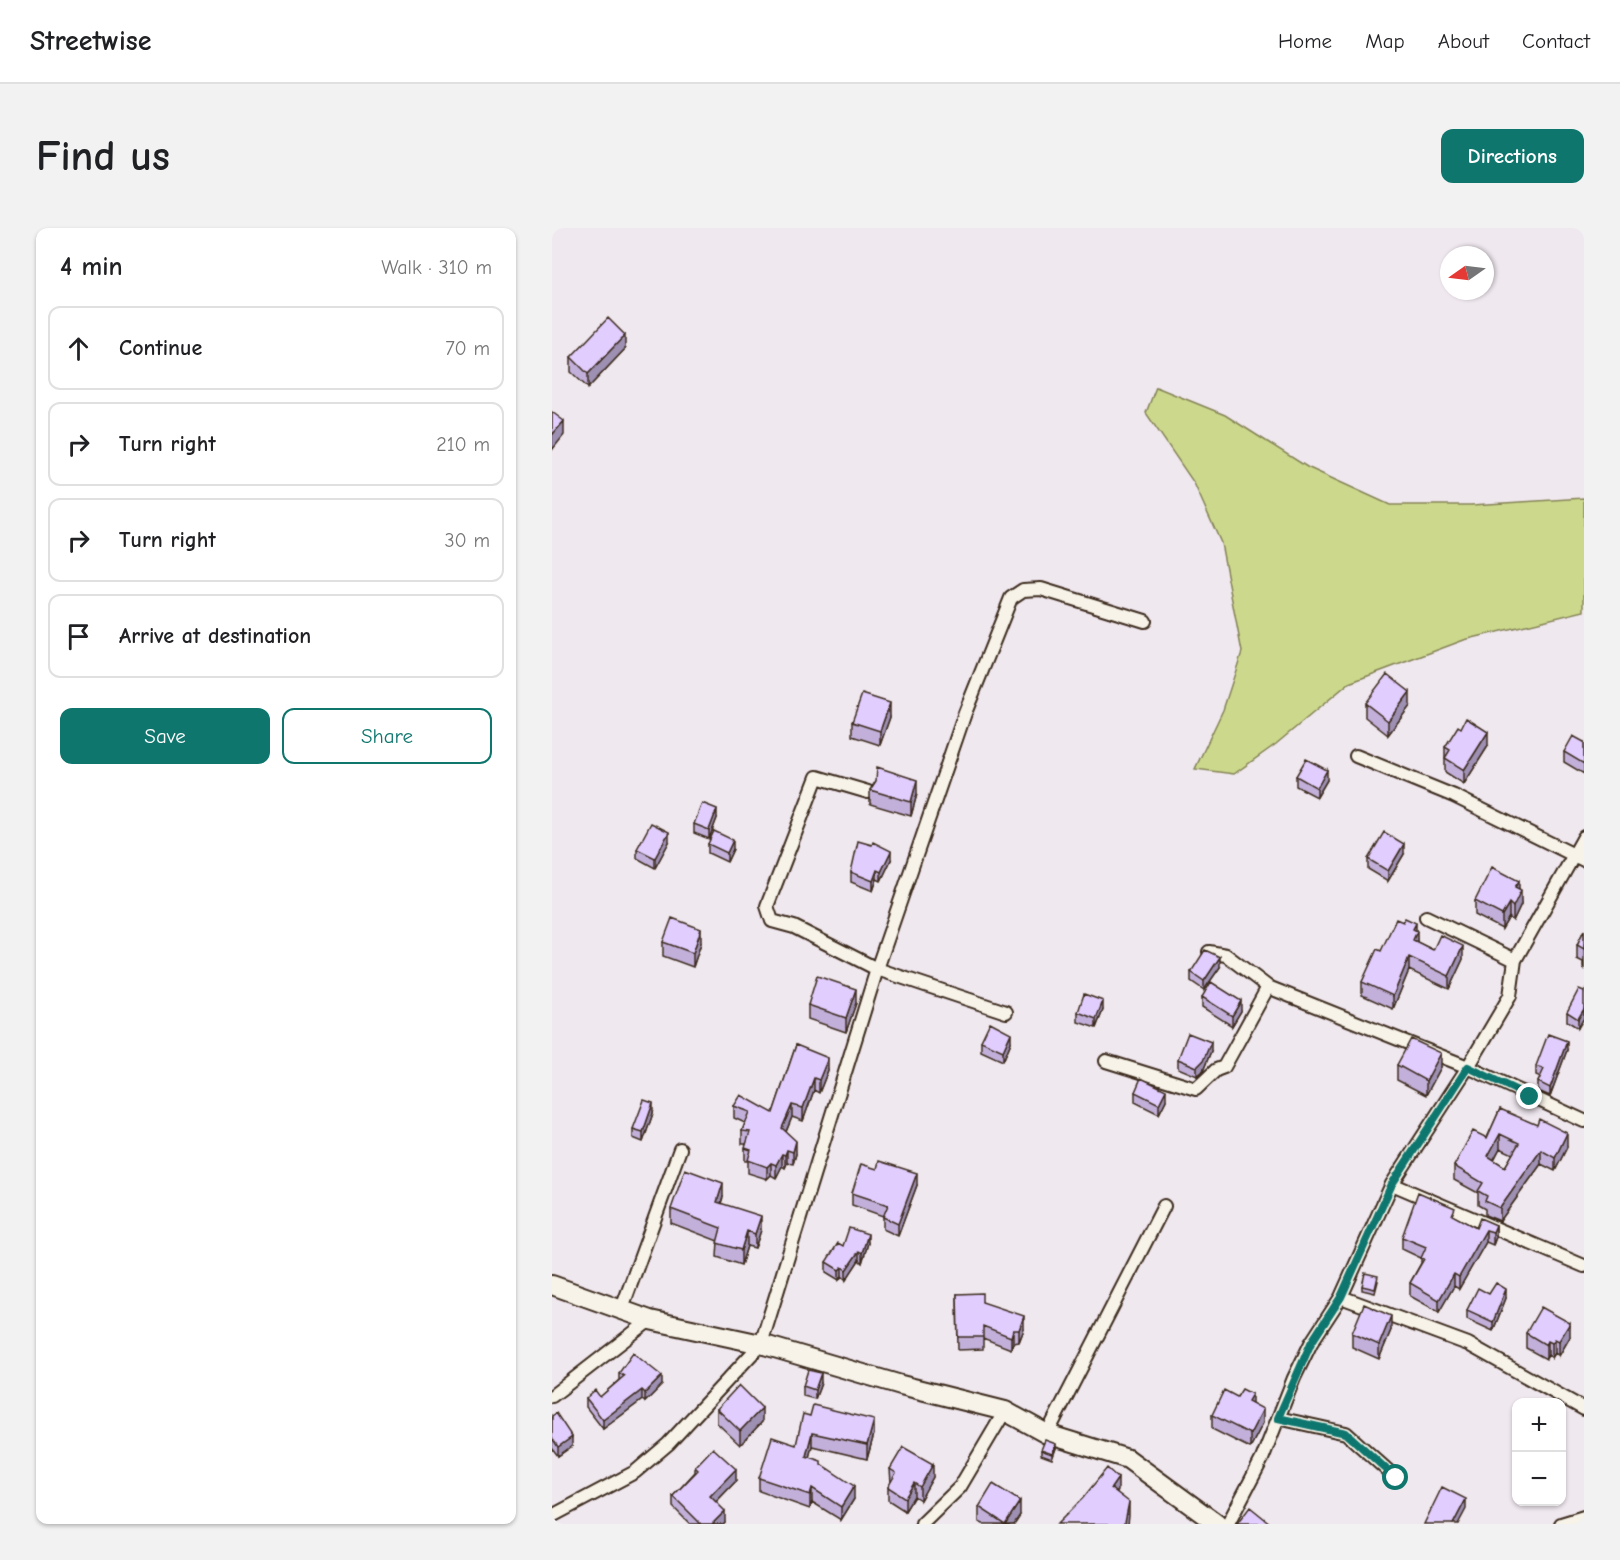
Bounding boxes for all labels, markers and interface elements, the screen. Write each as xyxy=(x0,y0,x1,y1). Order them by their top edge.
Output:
text: Streetwise xyxy=(30,25,151,57)
text: Home xyxy=(1278,29,1332,53)
text: Map xyxy=(1365,29,1405,53)
text: About xyxy=(1438,29,1489,53)
text: Contact xyxy=(1522,29,1590,53)
button: Directions xyxy=(1441,129,1584,183)
text: Find us xyxy=(36,132,170,181)
north arrow xyxy=(1440,246,1494,300)
text: 4 min xyxy=(60,252,123,282)
text: Walk · 310 m xyxy=(381,256,492,279)
icon: ahead xyxy=(62,332,95,365)
text: Continue xyxy=(119,335,202,361)
text: 70 m xyxy=(445,337,490,360)
icon: right xyxy=(62,428,95,461)
text: Turn right xyxy=(119,431,216,457)
text: 210 m xyxy=(436,433,490,456)
icon: right xyxy=(62,524,95,557)
text: Turn right xyxy=(119,527,216,553)
text: 30 m xyxy=(444,529,490,552)
icon: arrive xyxy=(62,620,95,653)
text: Arrive at destination xyxy=(119,623,311,649)
button: Save xyxy=(60,708,270,764)
button: Share xyxy=(282,708,492,764)
route end xyxy=(1516,1083,1542,1109)
map controls xyxy=(1512,1398,1566,1506)
button: + xyxy=(1512,1398,1566,1452)
button: − xyxy=(1512,1452,1566,1506)
route start xyxy=(1382,1464,1408,1490)

